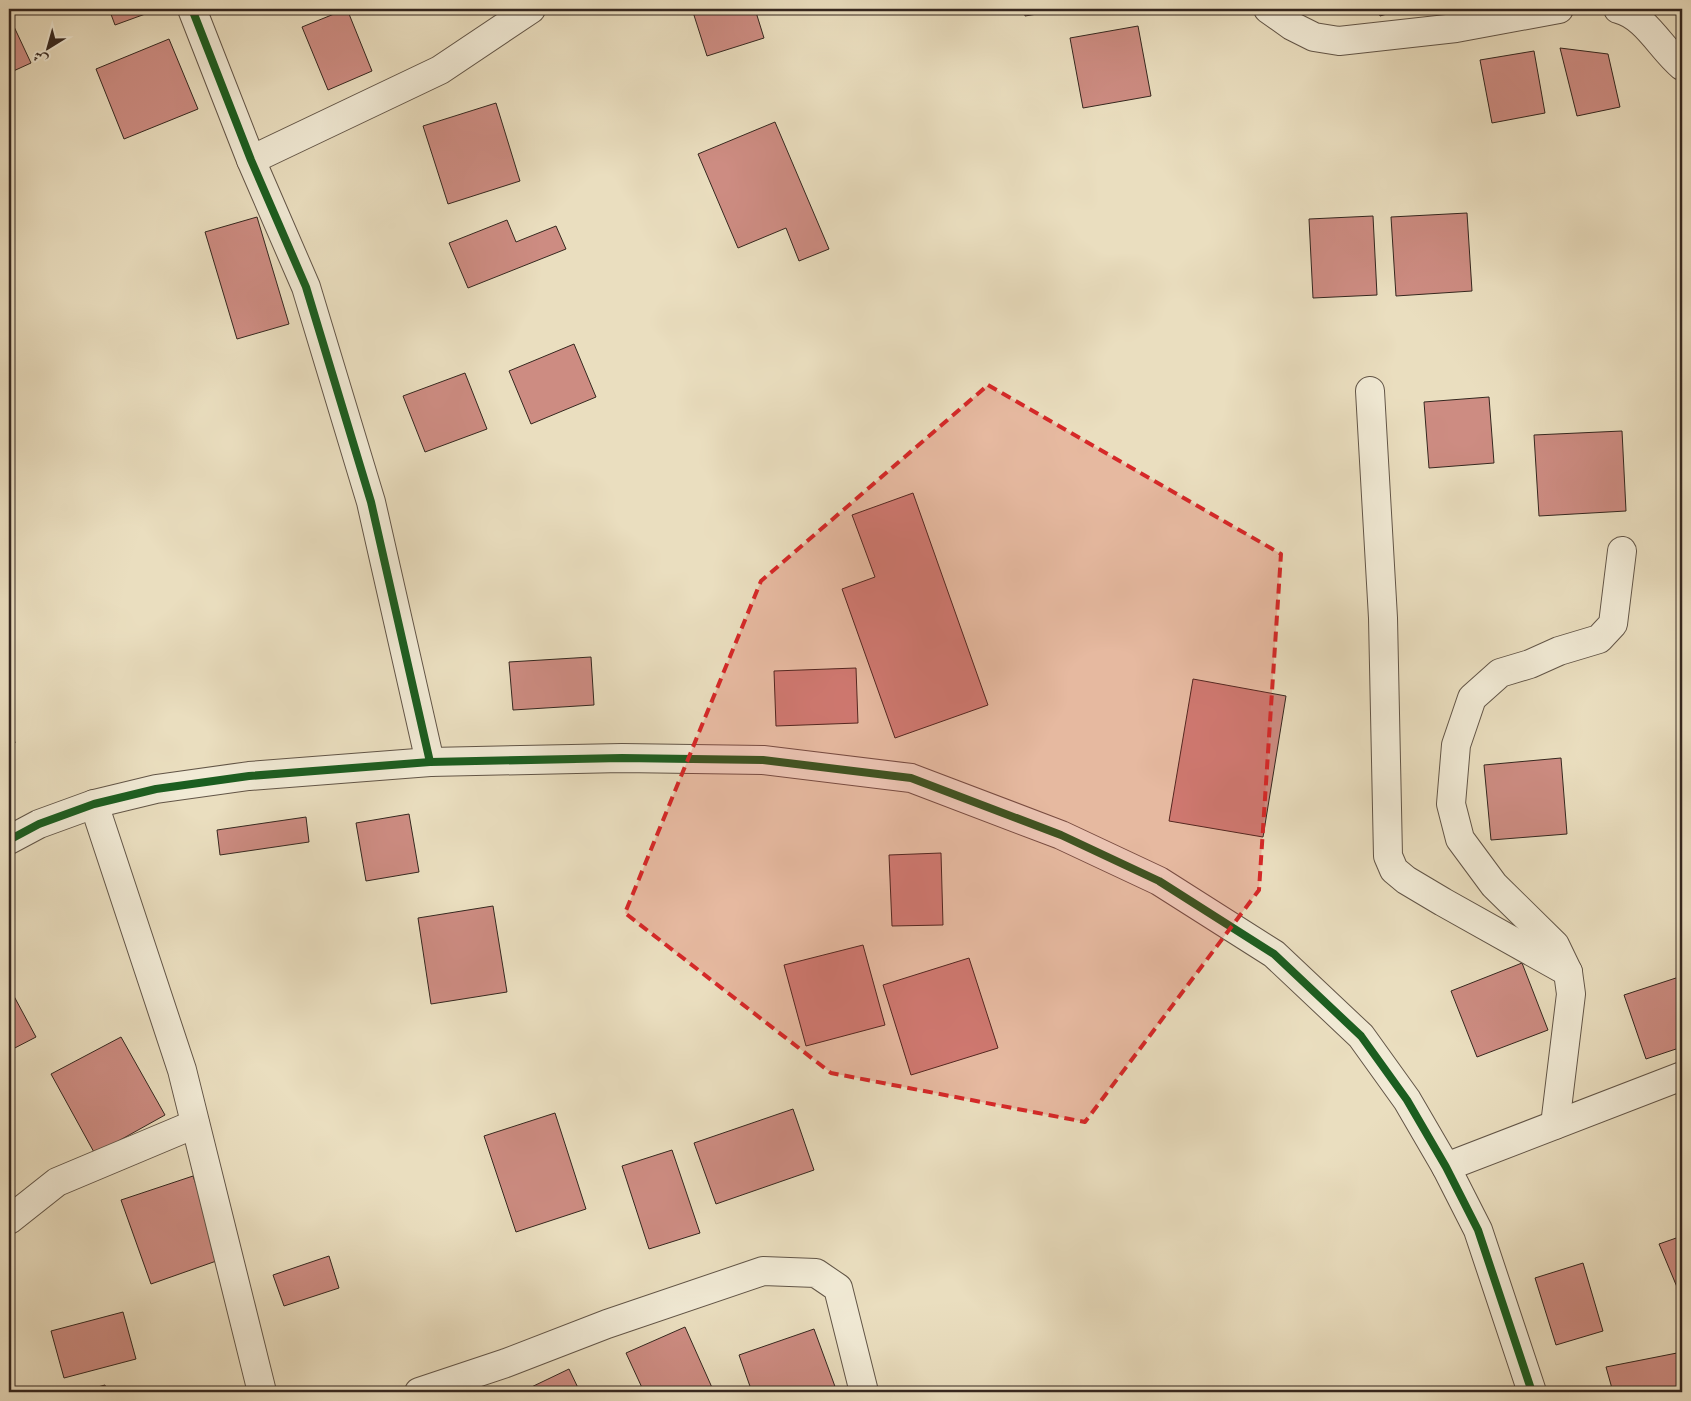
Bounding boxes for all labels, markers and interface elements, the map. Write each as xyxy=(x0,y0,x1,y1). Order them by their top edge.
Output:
north arrow xyxy=(22,22,72,72)
text: ش xyxy=(31,48,51,67)

